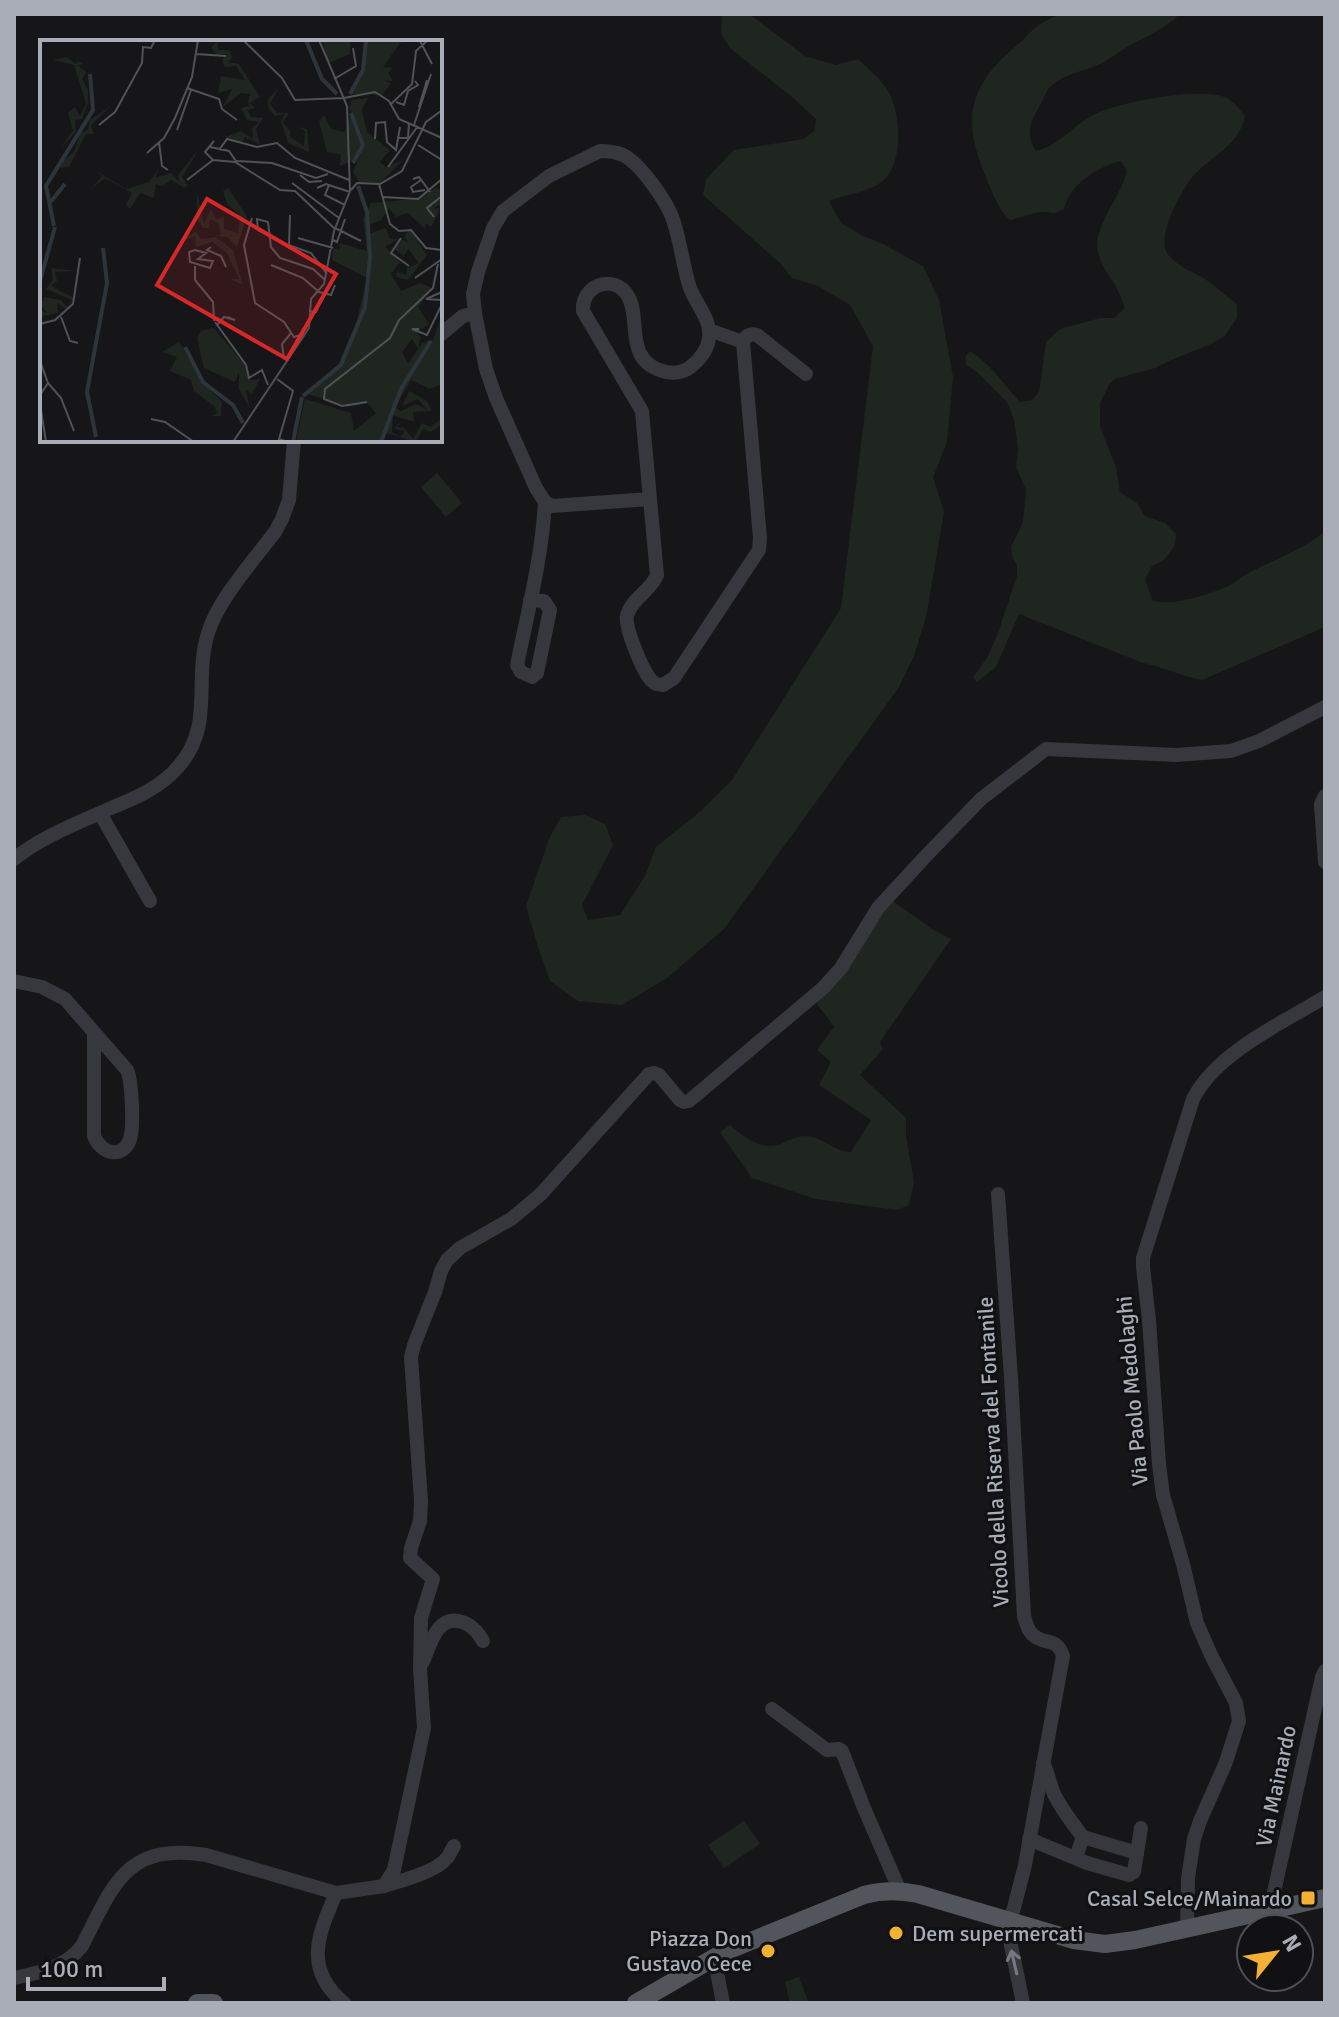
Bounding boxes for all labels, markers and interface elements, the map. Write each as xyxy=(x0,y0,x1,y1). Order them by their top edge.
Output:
inset map xyxy=(40,40,442,442)
street label: Via Paolo Medolaghi xyxy=(1110,1295,1154,1487)
street label: Vicolo della Riserva del Fontanile xyxy=(971,1296,1015,1608)
street label: Via Mainardo xyxy=(1250,1723,1302,1849)
place label: Casal Selce/Mainardo xyxy=(1087,1885,1292,1912)
marker: Casal Selce/Mainardo xyxy=(1299,1889,1317,1907)
north arrow xyxy=(1235,1913,1315,1993)
place label: Dem supermercati xyxy=(912,1920,1083,1947)
marker: Dem supermercati xyxy=(887,1924,905,1942)
place label: Piazza Don Gustavo Cece xyxy=(626,1925,752,1977)
text: N xyxy=(1276,1930,1307,1957)
scale bar xyxy=(28,1941,164,1991)
marker: Piazza Don Gustavo Cece xyxy=(759,1942,777,1960)
one-way arrow xyxy=(1006,1950,1021,1976)
text: 100 m xyxy=(40,1954,103,1984)

